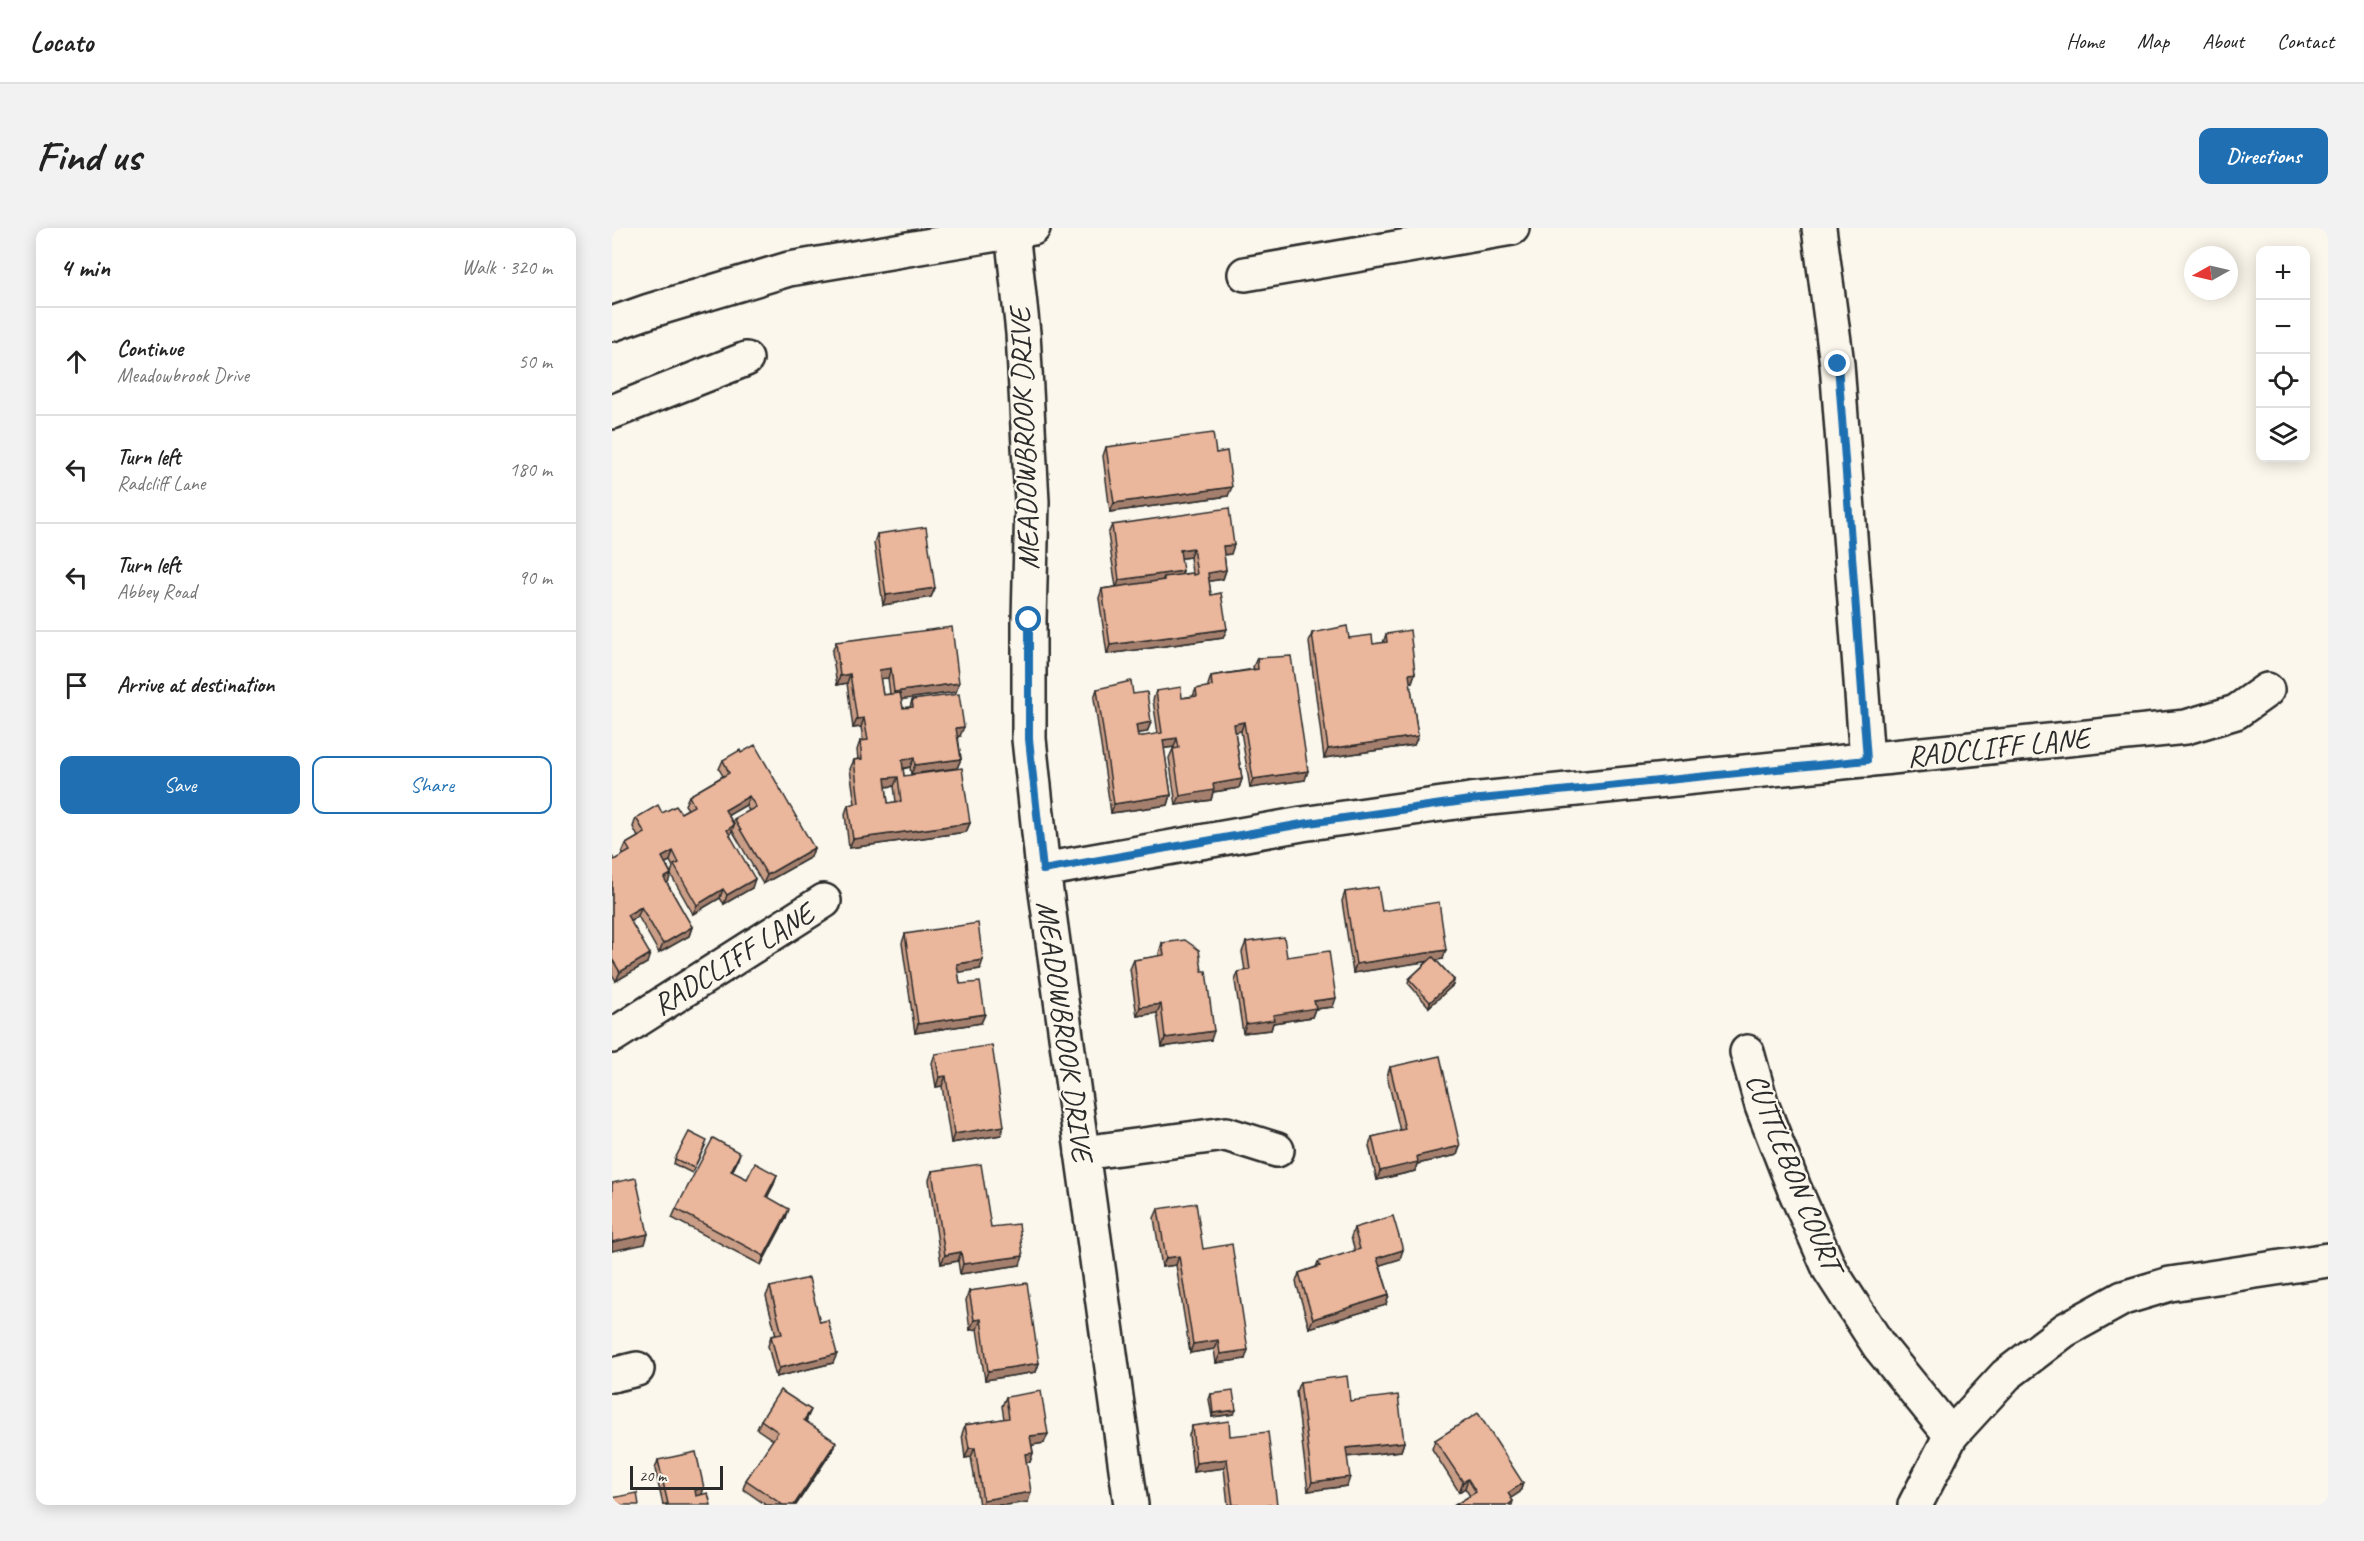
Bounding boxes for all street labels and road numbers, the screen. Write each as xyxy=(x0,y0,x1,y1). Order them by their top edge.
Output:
street label: MEADOWBROOK DRIVE xyxy=(1000,303,1048,571)
street label: RADCLIFF LANE xyxy=(1905,718,2095,775)
street label: RADCLIFF LANE xyxy=(645,892,824,1024)
street label: MEADOWBROOK DRIVE xyxy=(1028,899,1103,1167)
street label: CUTTLEBON COURT xyxy=(1737,1068,1854,1283)

